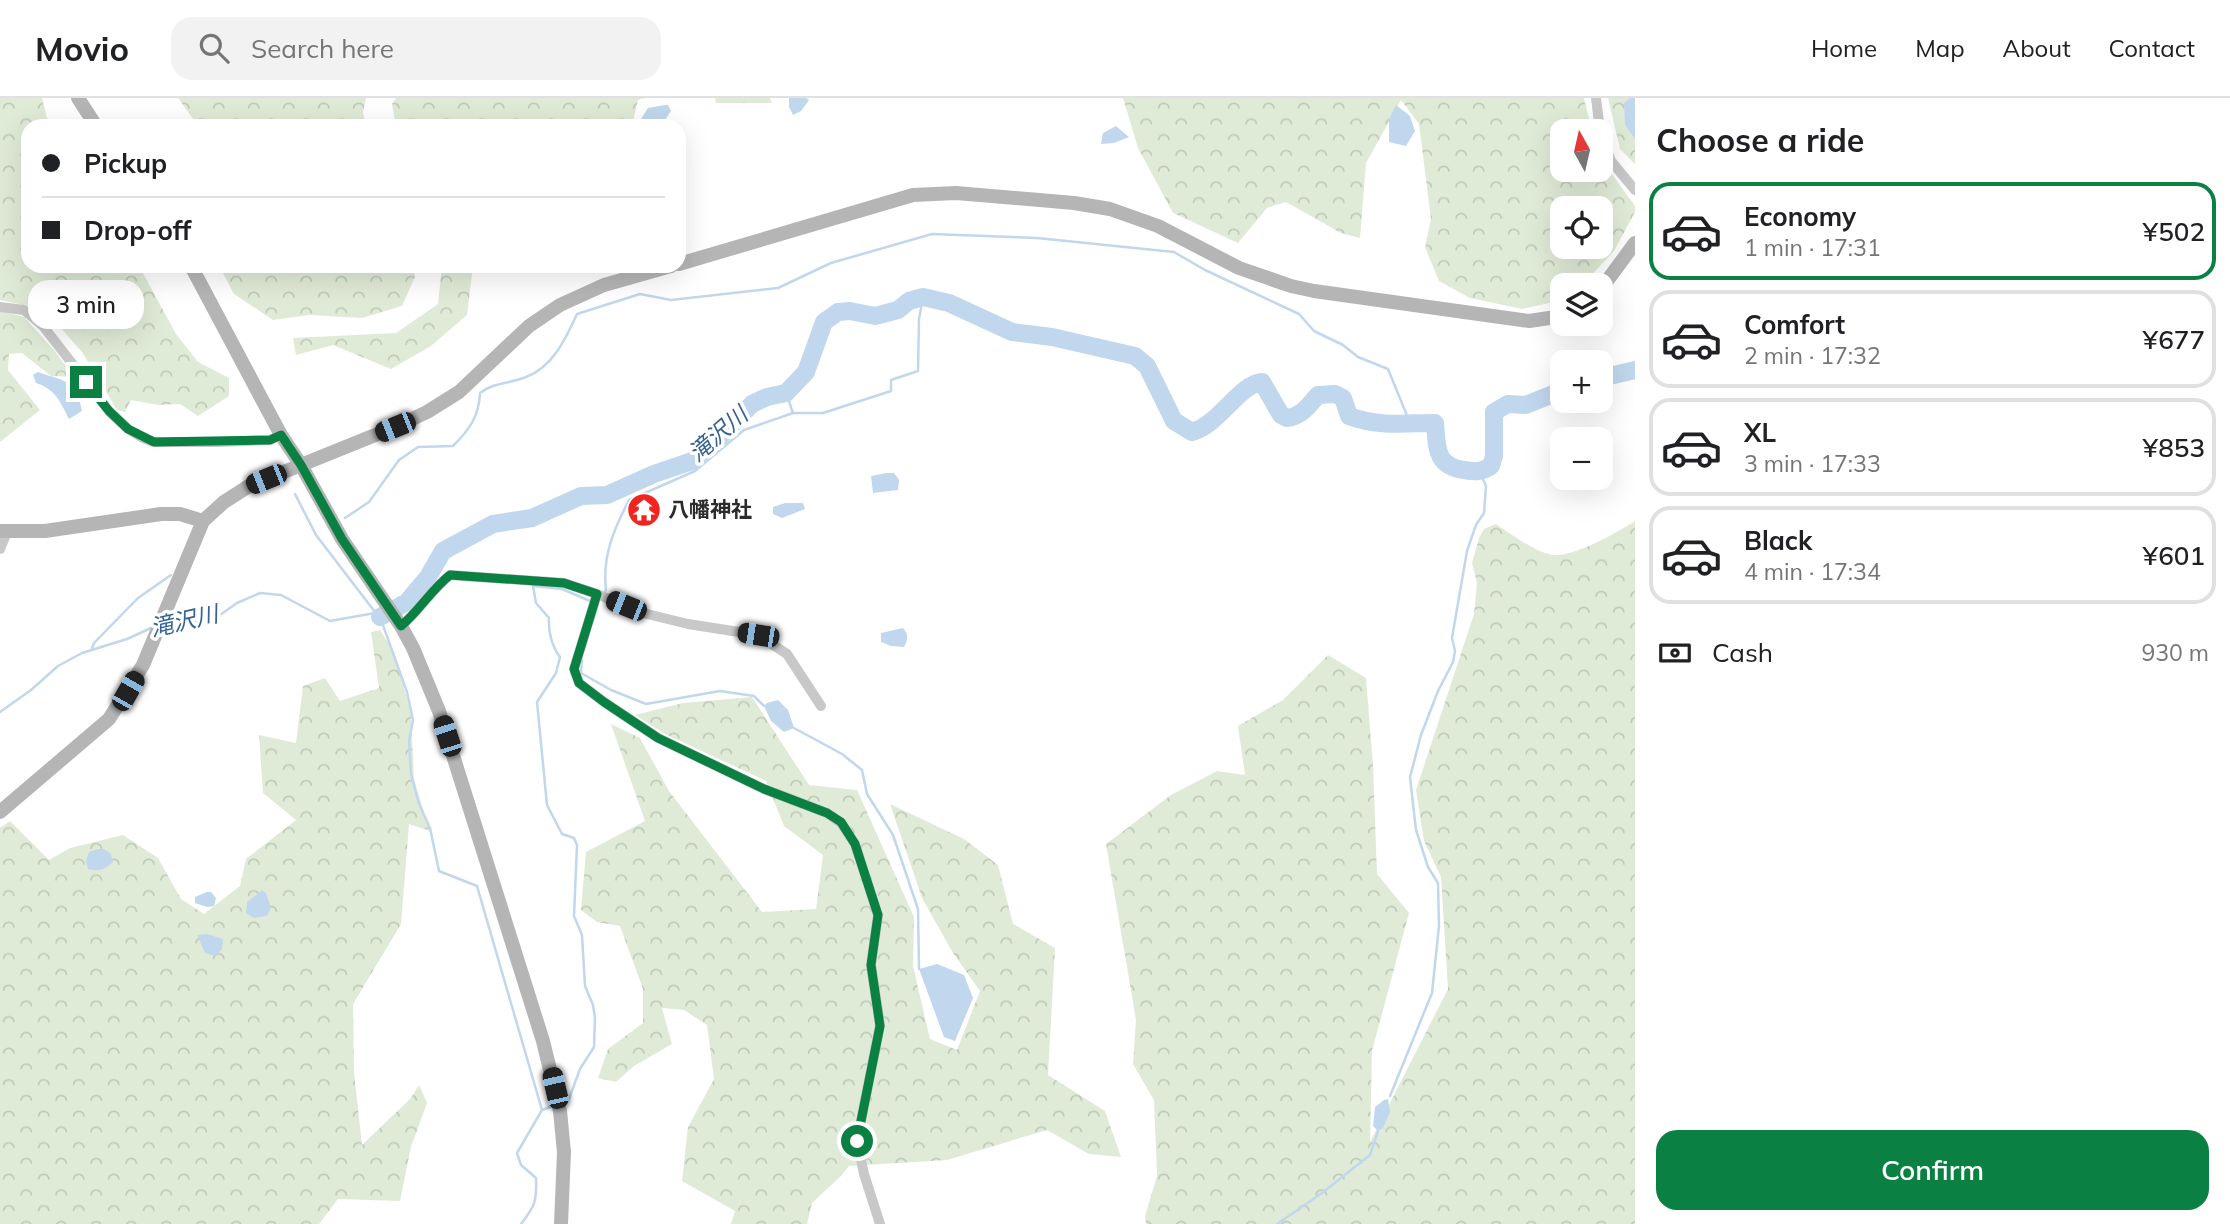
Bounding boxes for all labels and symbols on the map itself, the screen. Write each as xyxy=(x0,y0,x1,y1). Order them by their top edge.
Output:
north arrow xyxy=(1550,119,1614,182)
callout: 3 min xyxy=(28,280,144,330)
route end xyxy=(70,366,102,398)
water label: 滝沢川 xyxy=(682,398,755,467)
car xyxy=(372,409,419,445)
car xyxy=(243,461,290,497)
temple icon: 八幡神社 xyxy=(625,491,663,529)
place label: 八幡神社 xyxy=(668,496,752,522)
car xyxy=(603,588,650,624)
water label: 滝沢川 xyxy=(147,598,224,642)
car xyxy=(736,621,781,649)
car xyxy=(109,668,148,714)
car xyxy=(431,713,464,759)
car xyxy=(541,1065,570,1111)
route start xyxy=(841,1125,873,1157)

